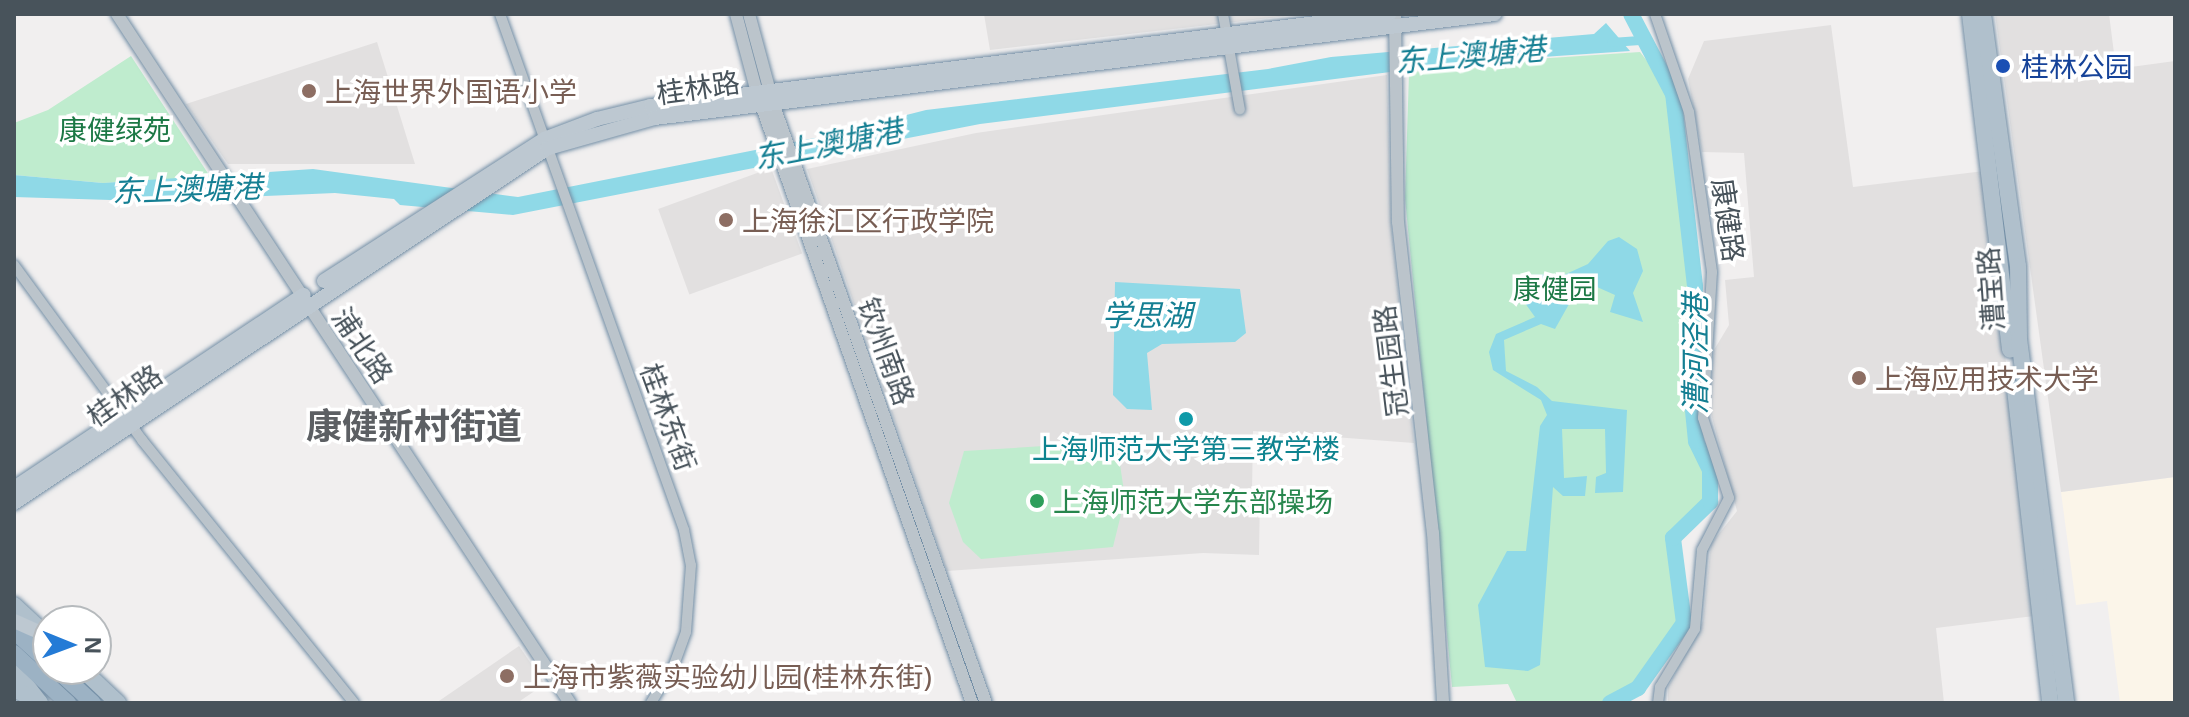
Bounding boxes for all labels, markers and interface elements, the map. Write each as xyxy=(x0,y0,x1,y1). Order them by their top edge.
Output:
water label: 东上澳塘港 xyxy=(1394,31,1546,79)
place label: 桂林公园 xyxy=(2021,49,2133,83)
marker: 桂林公园 xyxy=(1992,55,2014,77)
street label: 桂林路 xyxy=(654,65,742,109)
place label: 上海世界外国语小学 xyxy=(325,74,577,108)
marker: 上海世界外国语小学 xyxy=(300,82,318,100)
park label: 康健绿苑 xyxy=(59,112,171,146)
water label: 东上澳塘港 xyxy=(751,112,905,176)
water label: 东上澳塘港 xyxy=(111,168,263,210)
street label: 康健路 xyxy=(1707,176,1751,264)
place label: 上海徐汇区行政学院 xyxy=(742,203,994,237)
marker: 上海徐汇区行政学院 xyxy=(717,211,735,229)
street label: 漕宝路 xyxy=(1970,246,2010,332)
park label: 康健园 xyxy=(1513,271,1597,305)
street label: 钦州南路 xyxy=(852,293,922,409)
water label: 漕河泾港 xyxy=(1677,294,1713,414)
water label: 学思湖 xyxy=(1102,297,1192,333)
street label: 浦北路 xyxy=(326,301,400,389)
street label: 冠生园路 xyxy=(1367,303,1413,419)
street label: 桂林路 xyxy=(80,357,168,433)
street label: 桂林东街 xyxy=(634,359,704,475)
place label: 上海应用技术大学 xyxy=(1875,361,2099,395)
marker: 上海应用技术大学 xyxy=(1850,369,1868,387)
district label: 康健新村街道 xyxy=(306,404,522,448)
marker: 上海师范大学第三教学楼 xyxy=(1177,410,1195,428)
place label: 上海师范大学第三教学楼 xyxy=(1032,431,1340,465)
place label: 上海师范大学东部操场 xyxy=(1053,484,1333,518)
marker: 上海师范大学东部操场 xyxy=(1028,492,1046,510)
north arrow xyxy=(32,605,112,685)
text: N xyxy=(79,636,109,655)
place label: 上海市紫薇实验幼儿园(桂林东街) xyxy=(523,659,932,693)
marker: 上海市紫薇实验幼儿园(桂林东街) xyxy=(498,667,516,685)

